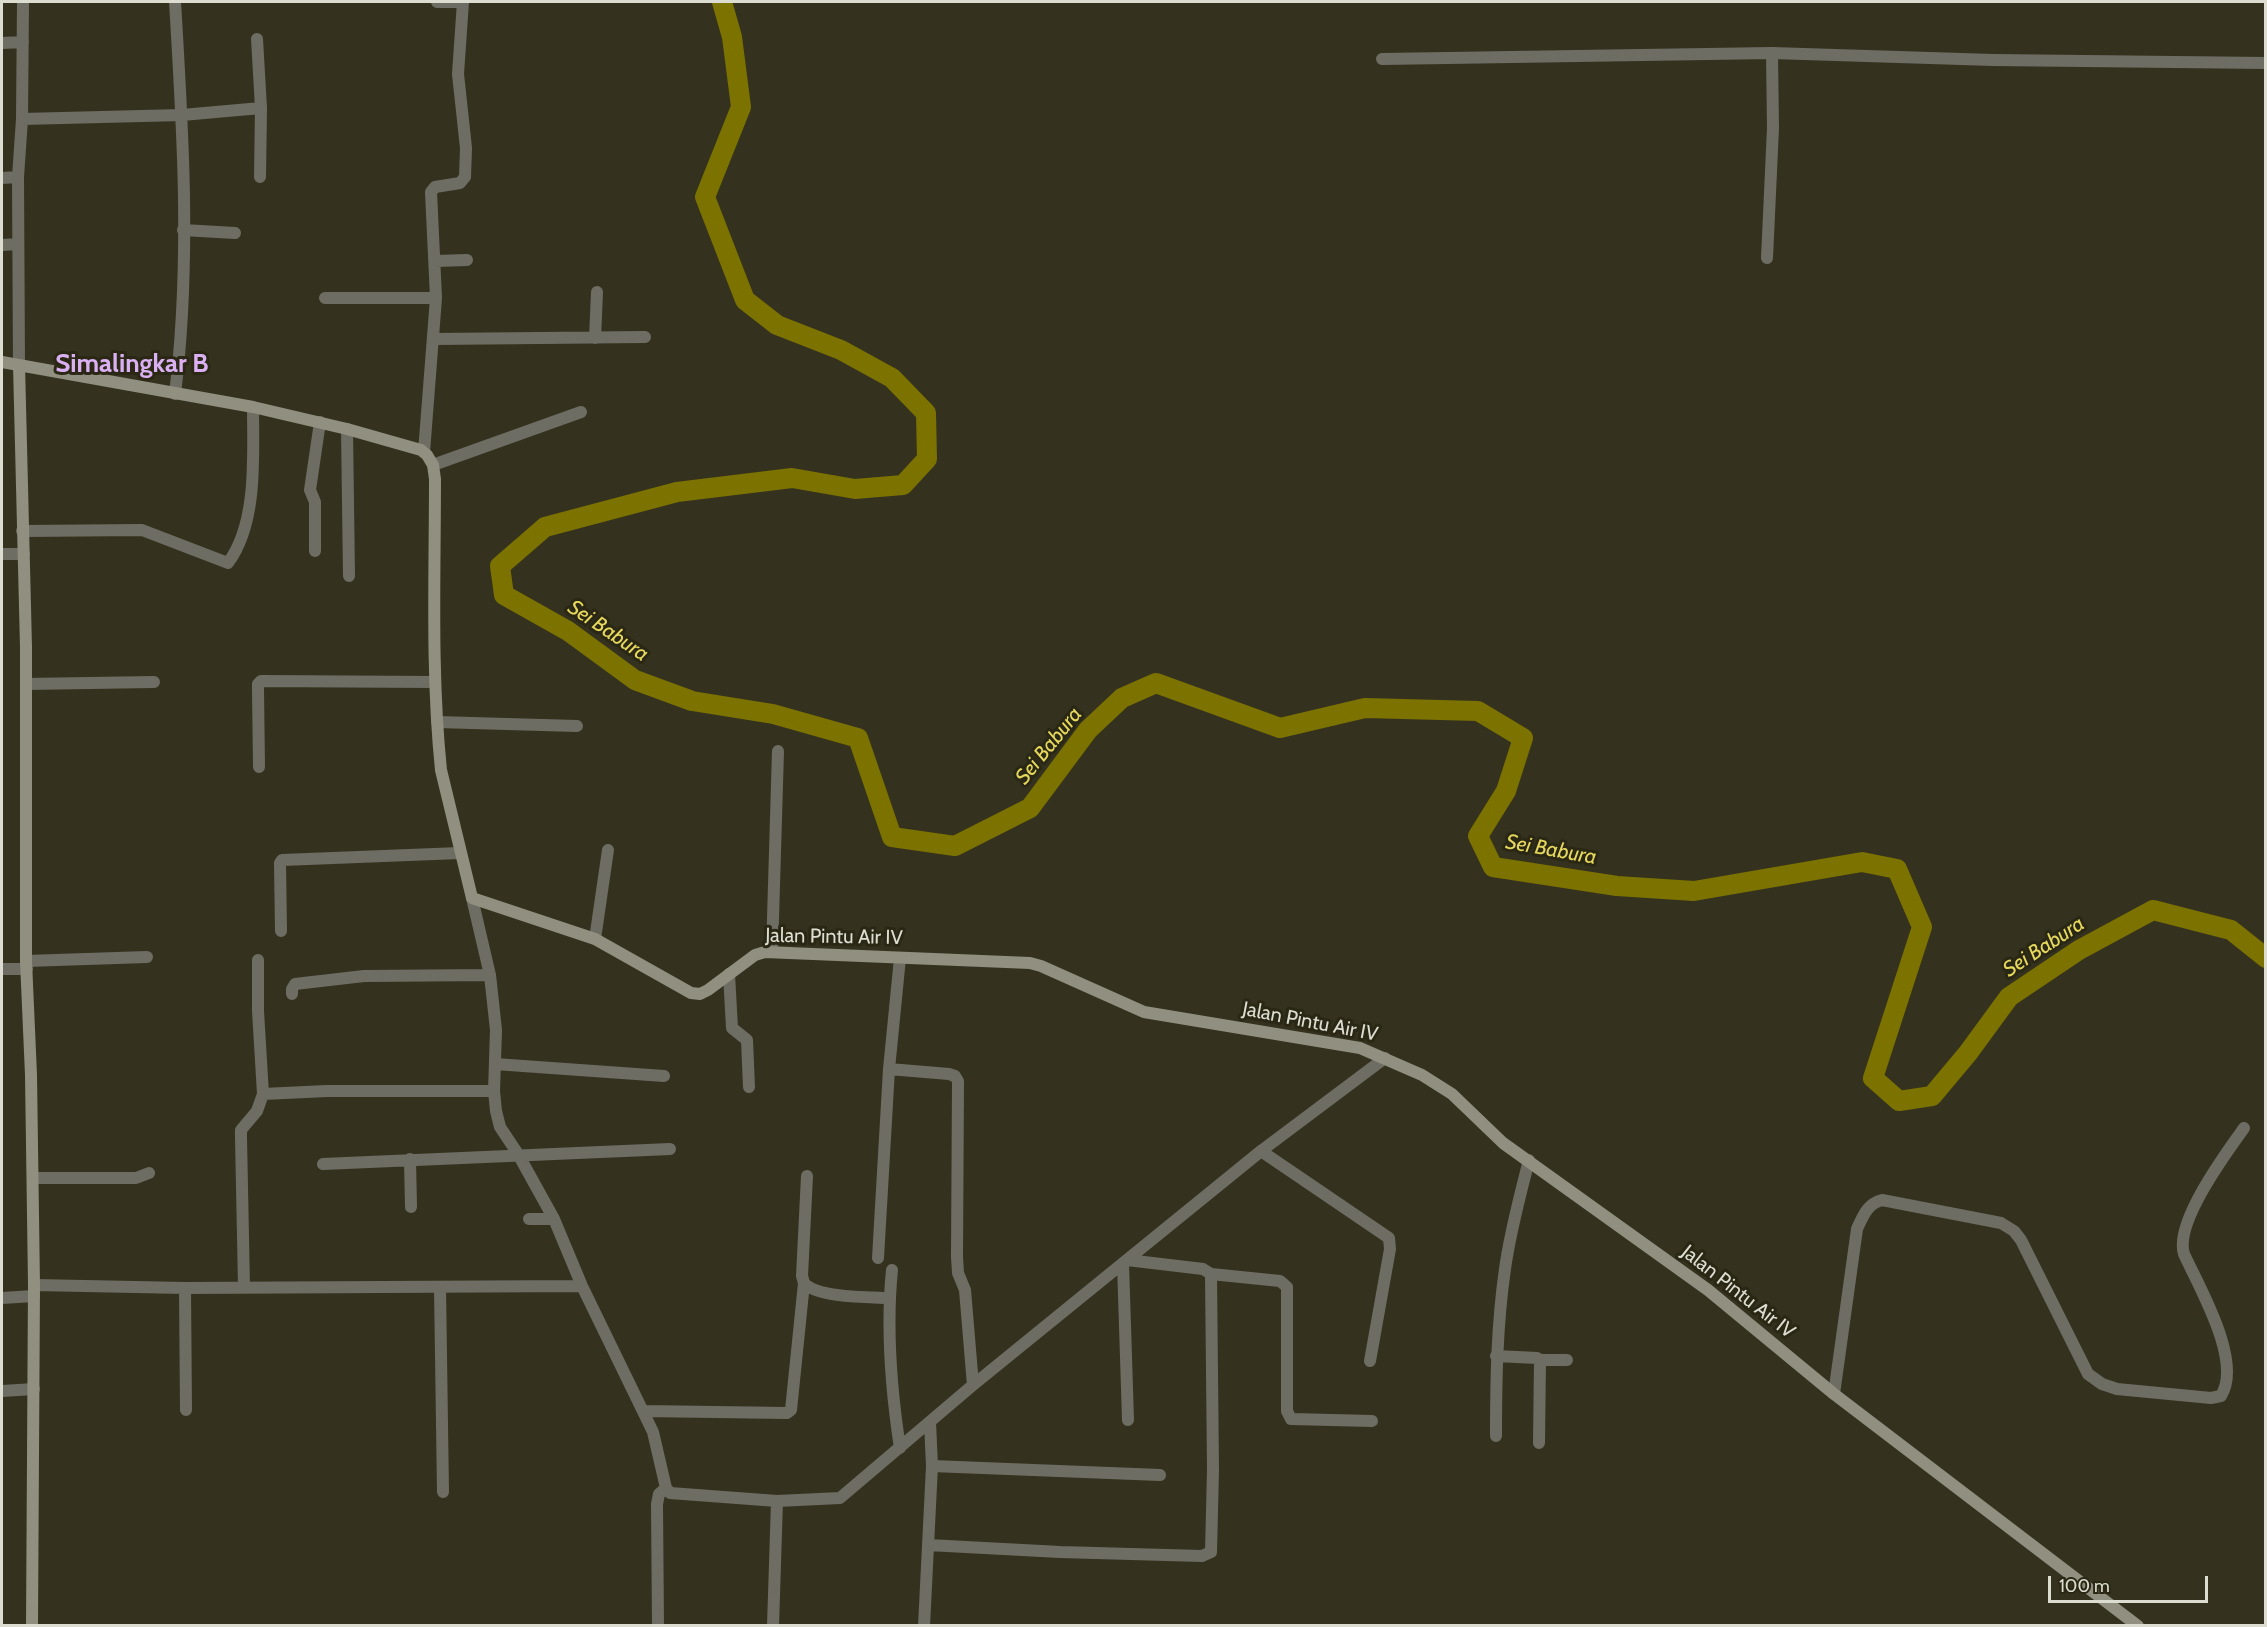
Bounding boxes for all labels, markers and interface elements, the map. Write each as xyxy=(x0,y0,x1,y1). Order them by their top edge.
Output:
district label: Simalingkar B xyxy=(55,348,209,380)
water label: Sei Babura xyxy=(563,595,653,667)
water label: Sei Babura xyxy=(1010,702,1088,790)
water label: Sei Babura xyxy=(1504,830,1598,870)
water label: Sei Babura xyxy=(1999,911,2089,983)
street label: Jalan Pintu Air IV xyxy=(765,924,903,950)
street label: Jalan Pintu Air IV xyxy=(1240,997,1380,1047)
street label: Jalan Pintu Air IV xyxy=(1676,1240,1800,1344)
scale bar xyxy=(2051,1564,2212,1602)
text: 100 m xyxy=(2059,1575,2110,1597)

